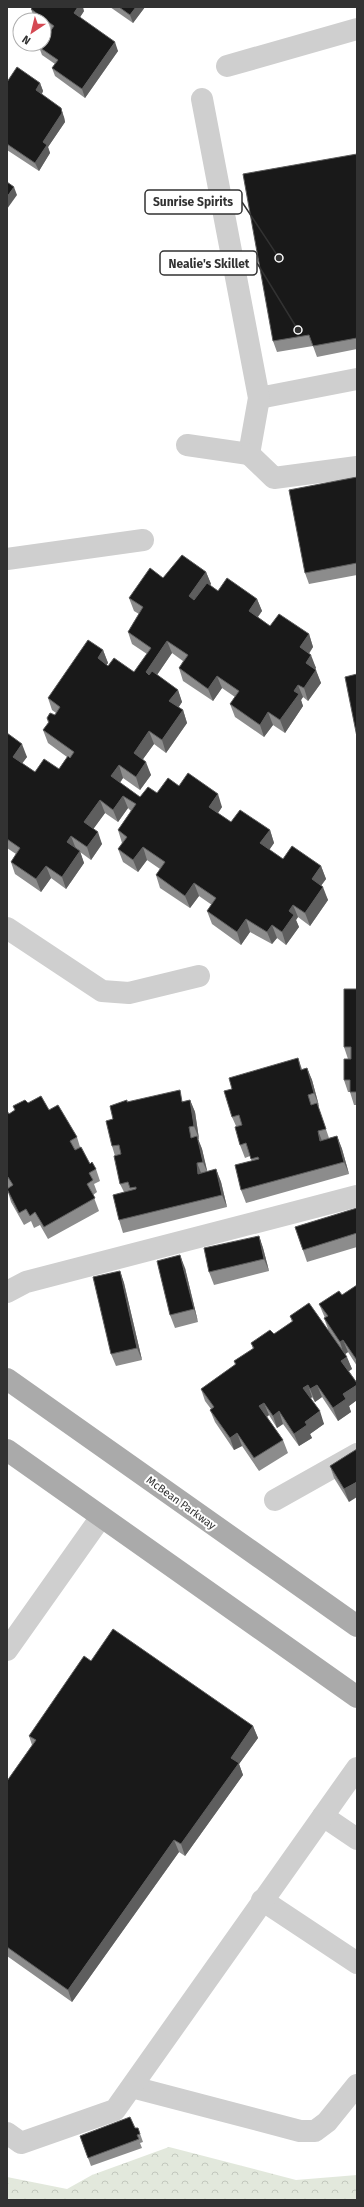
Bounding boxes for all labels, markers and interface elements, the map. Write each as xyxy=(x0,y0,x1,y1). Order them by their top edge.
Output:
north arrow xyxy=(12,12,52,52)
text: N xyxy=(20,32,33,47)
callout: Sunrise Spirits xyxy=(145,190,242,214)
text: Sunrise Spirits xyxy=(153,195,233,209)
callout: Nealie's Skillet xyxy=(160,251,257,275)
text: Nealie's Skillet xyxy=(169,257,250,271)
street label: McBean Parkway xyxy=(144,1474,219,1533)

